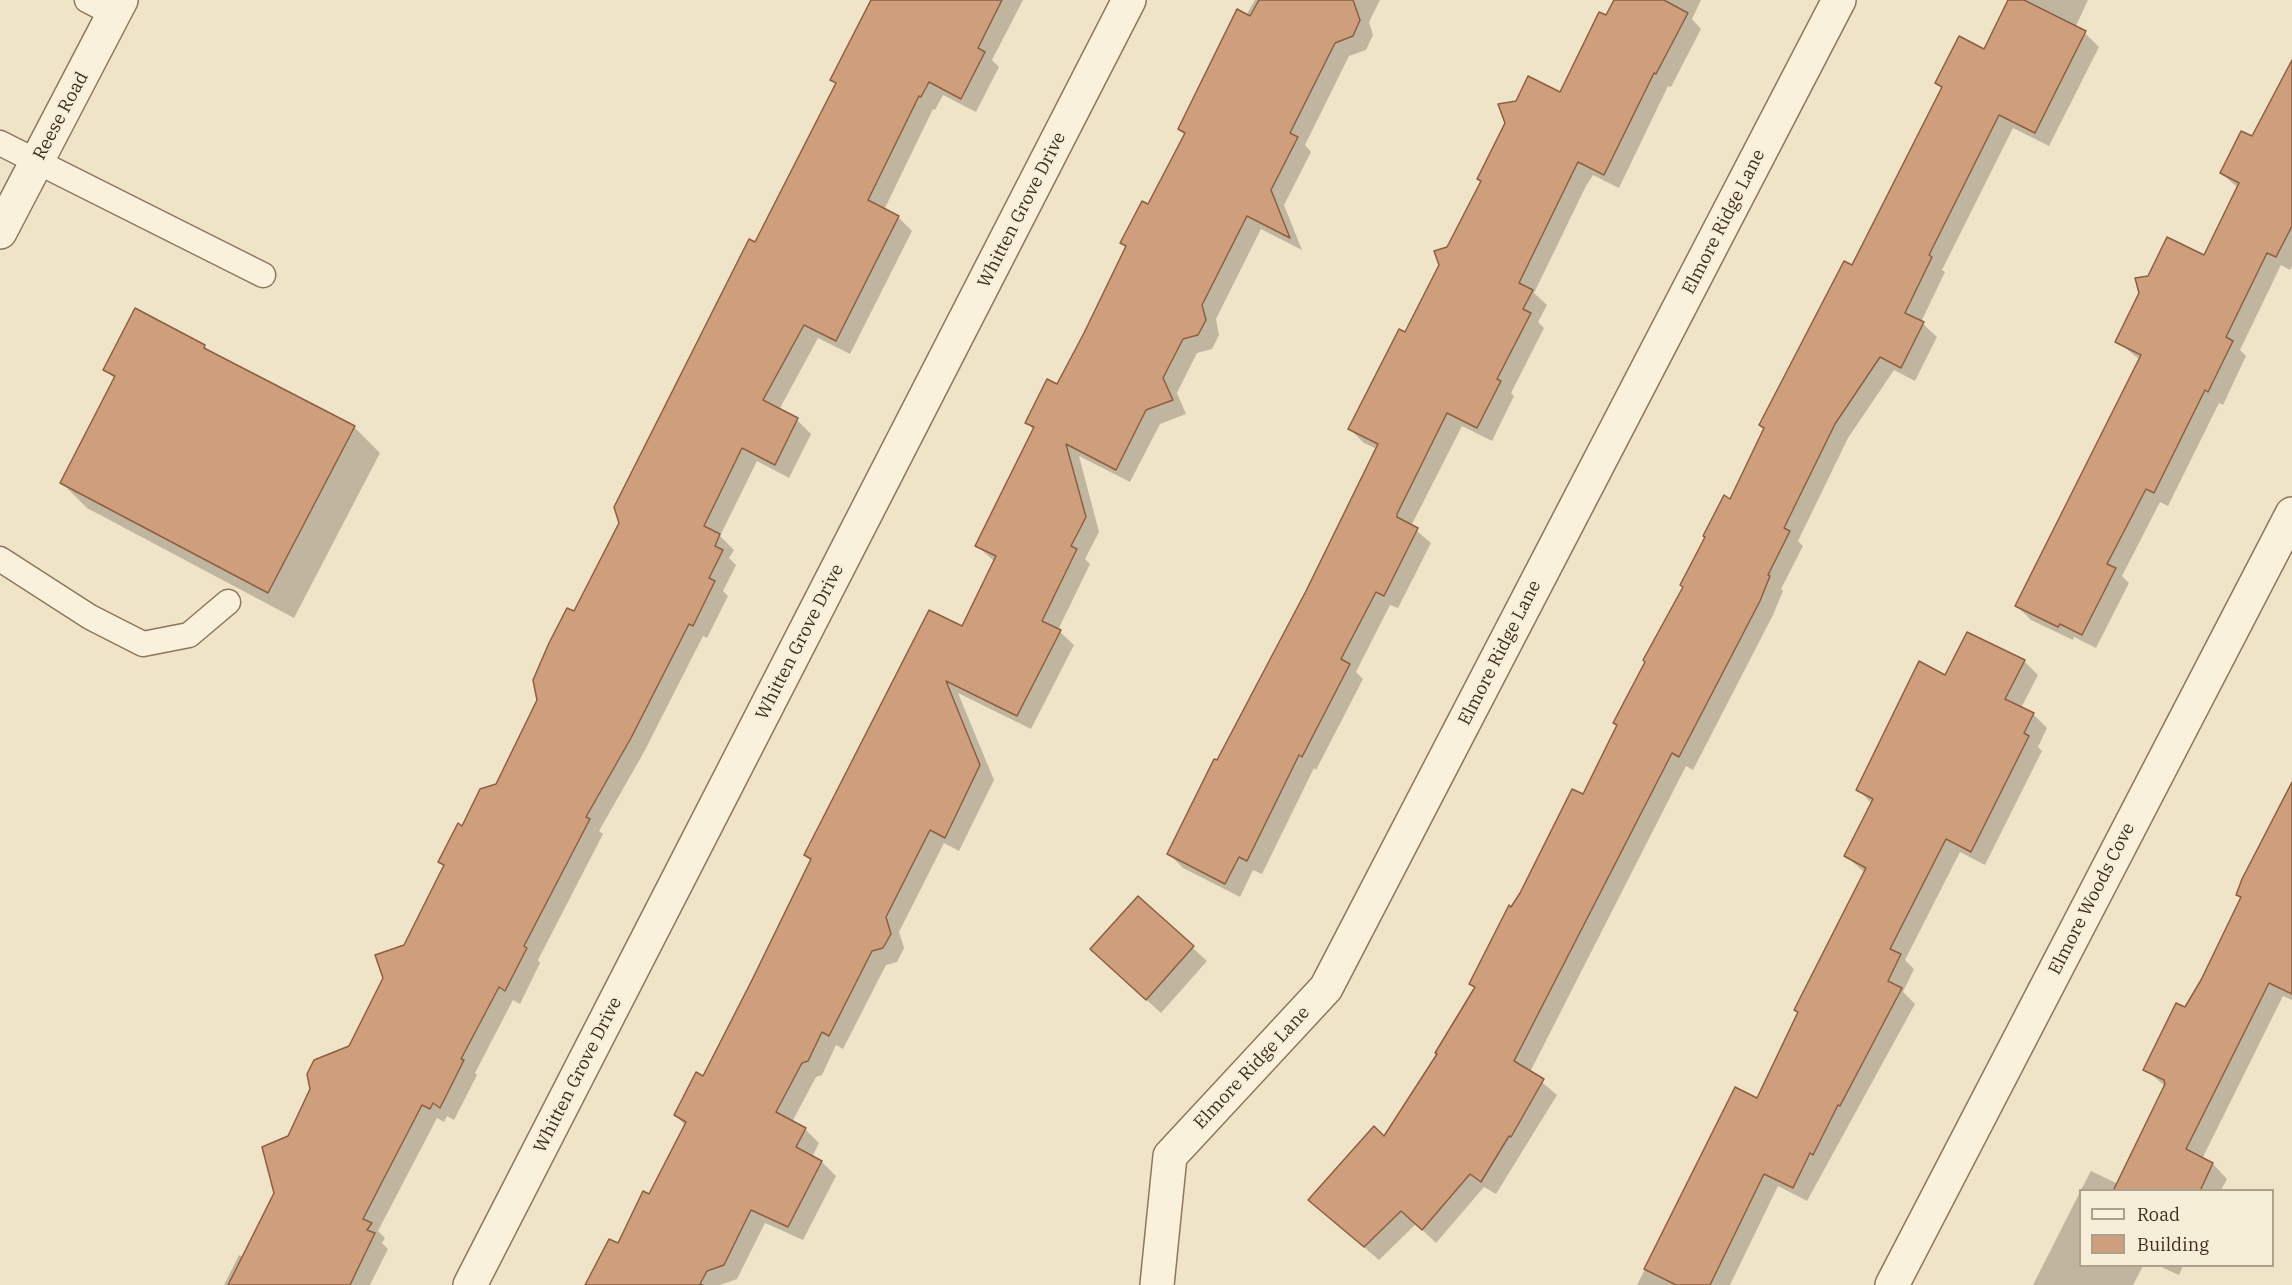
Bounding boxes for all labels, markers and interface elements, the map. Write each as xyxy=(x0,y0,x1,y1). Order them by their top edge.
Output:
street label: Reese Road xyxy=(29,68,93,164)
street label: Whitten Grove Drive xyxy=(973,129,1071,291)
street label: Elmore Ridge Lane xyxy=(1678,146,1770,298)
street label: Whitten Grove Drive xyxy=(751,561,849,723)
street label: Elmore Ridge Lane xyxy=(1454,577,1546,729)
street label: Elmore Woods Cove xyxy=(2044,819,2140,979)
street label: Whitten Grove Drive xyxy=(529,994,627,1156)
street label: Elmore Ridge Lane xyxy=(1190,1002,1314,1134)
legend xyxy=(2079,1189,2274,1267)
text: Road xyxy=(2137,1203,2180,1226)
text: Building xyxy=(2137,1233,2209,1256)

